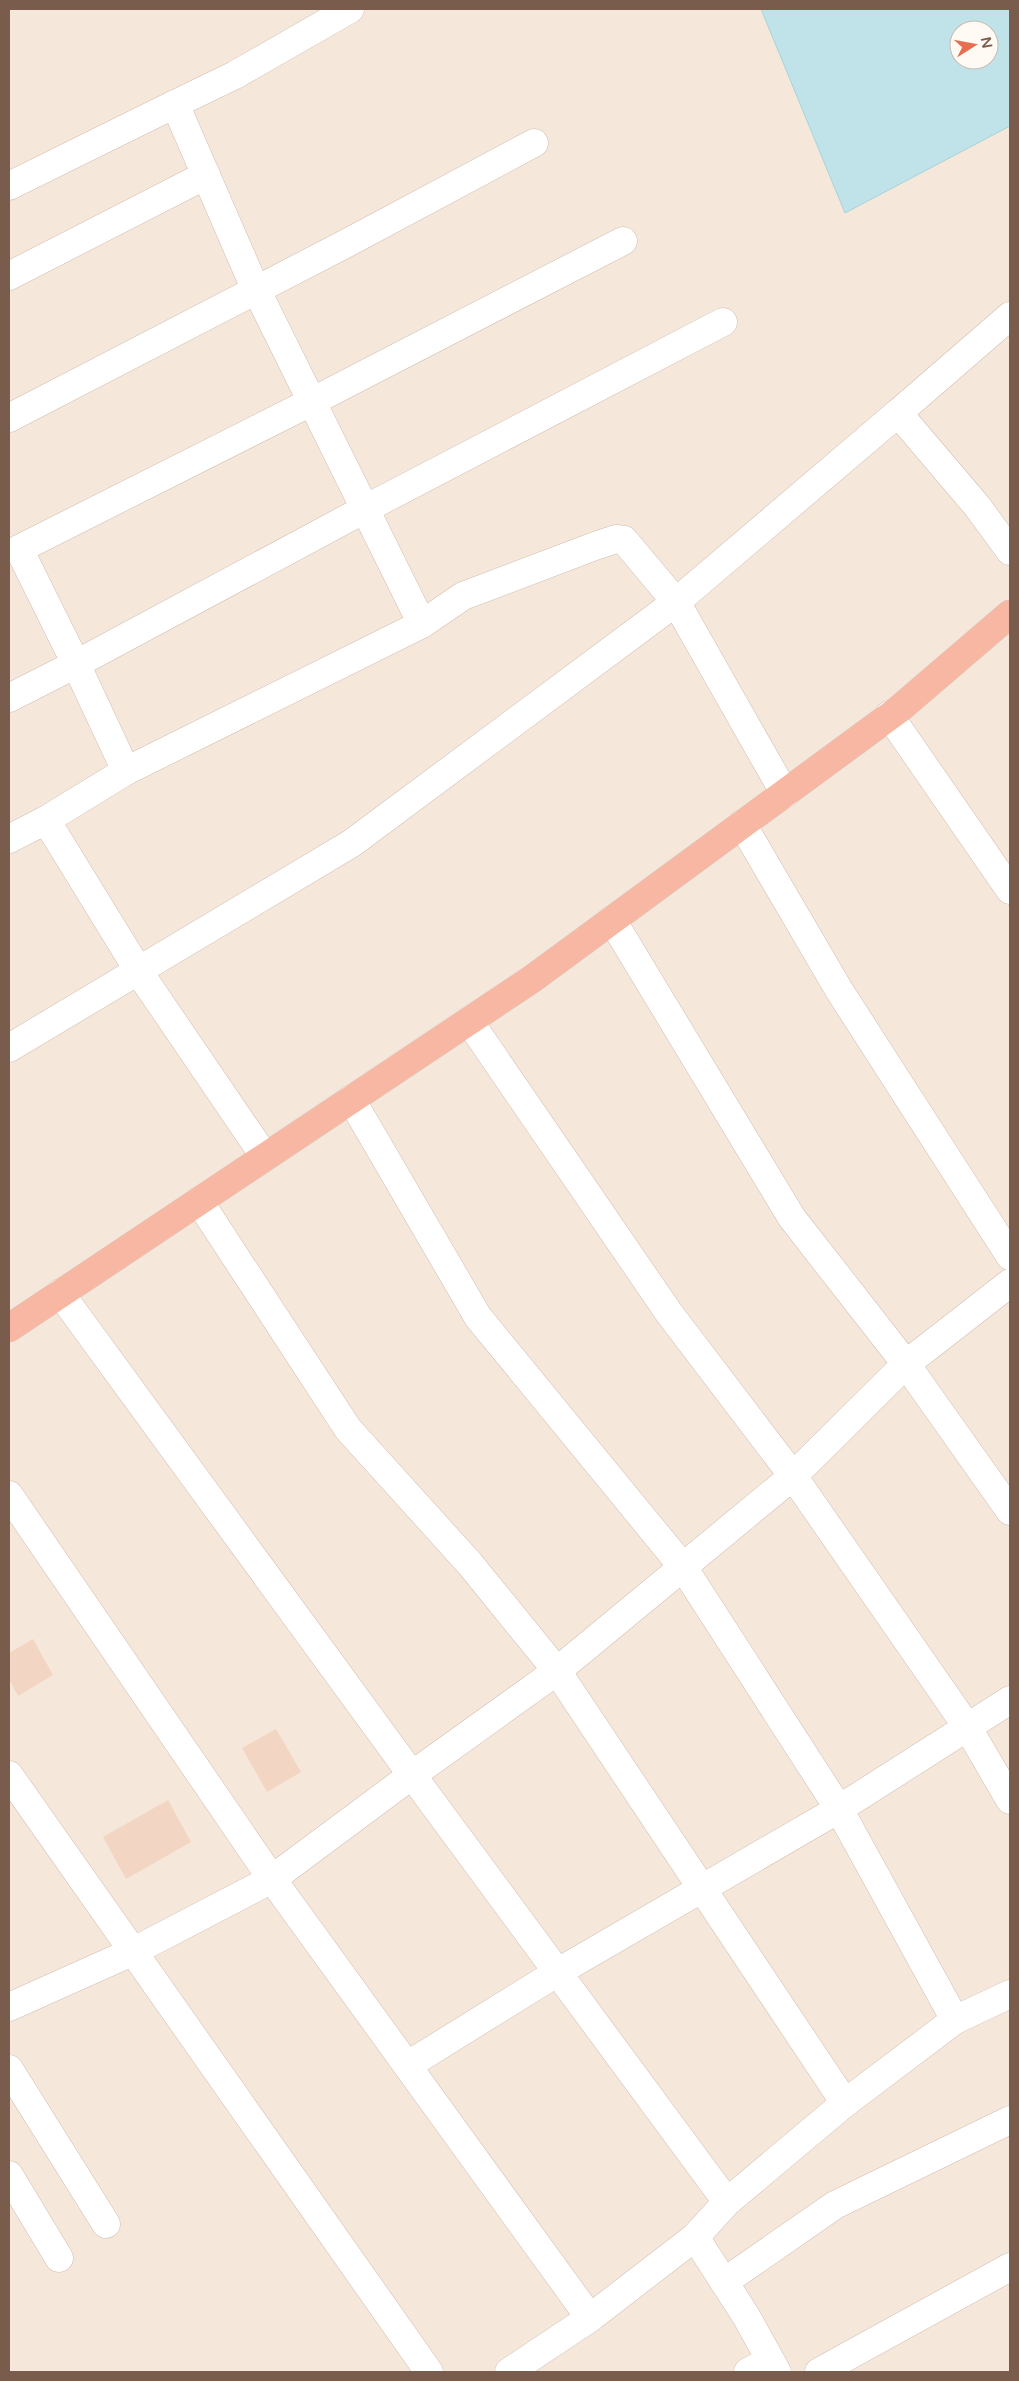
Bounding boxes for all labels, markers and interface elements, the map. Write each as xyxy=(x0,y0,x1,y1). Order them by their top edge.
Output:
north arrow xyxy=(949,20,999,70)
text: N xyxy=(977,35,996,50)

